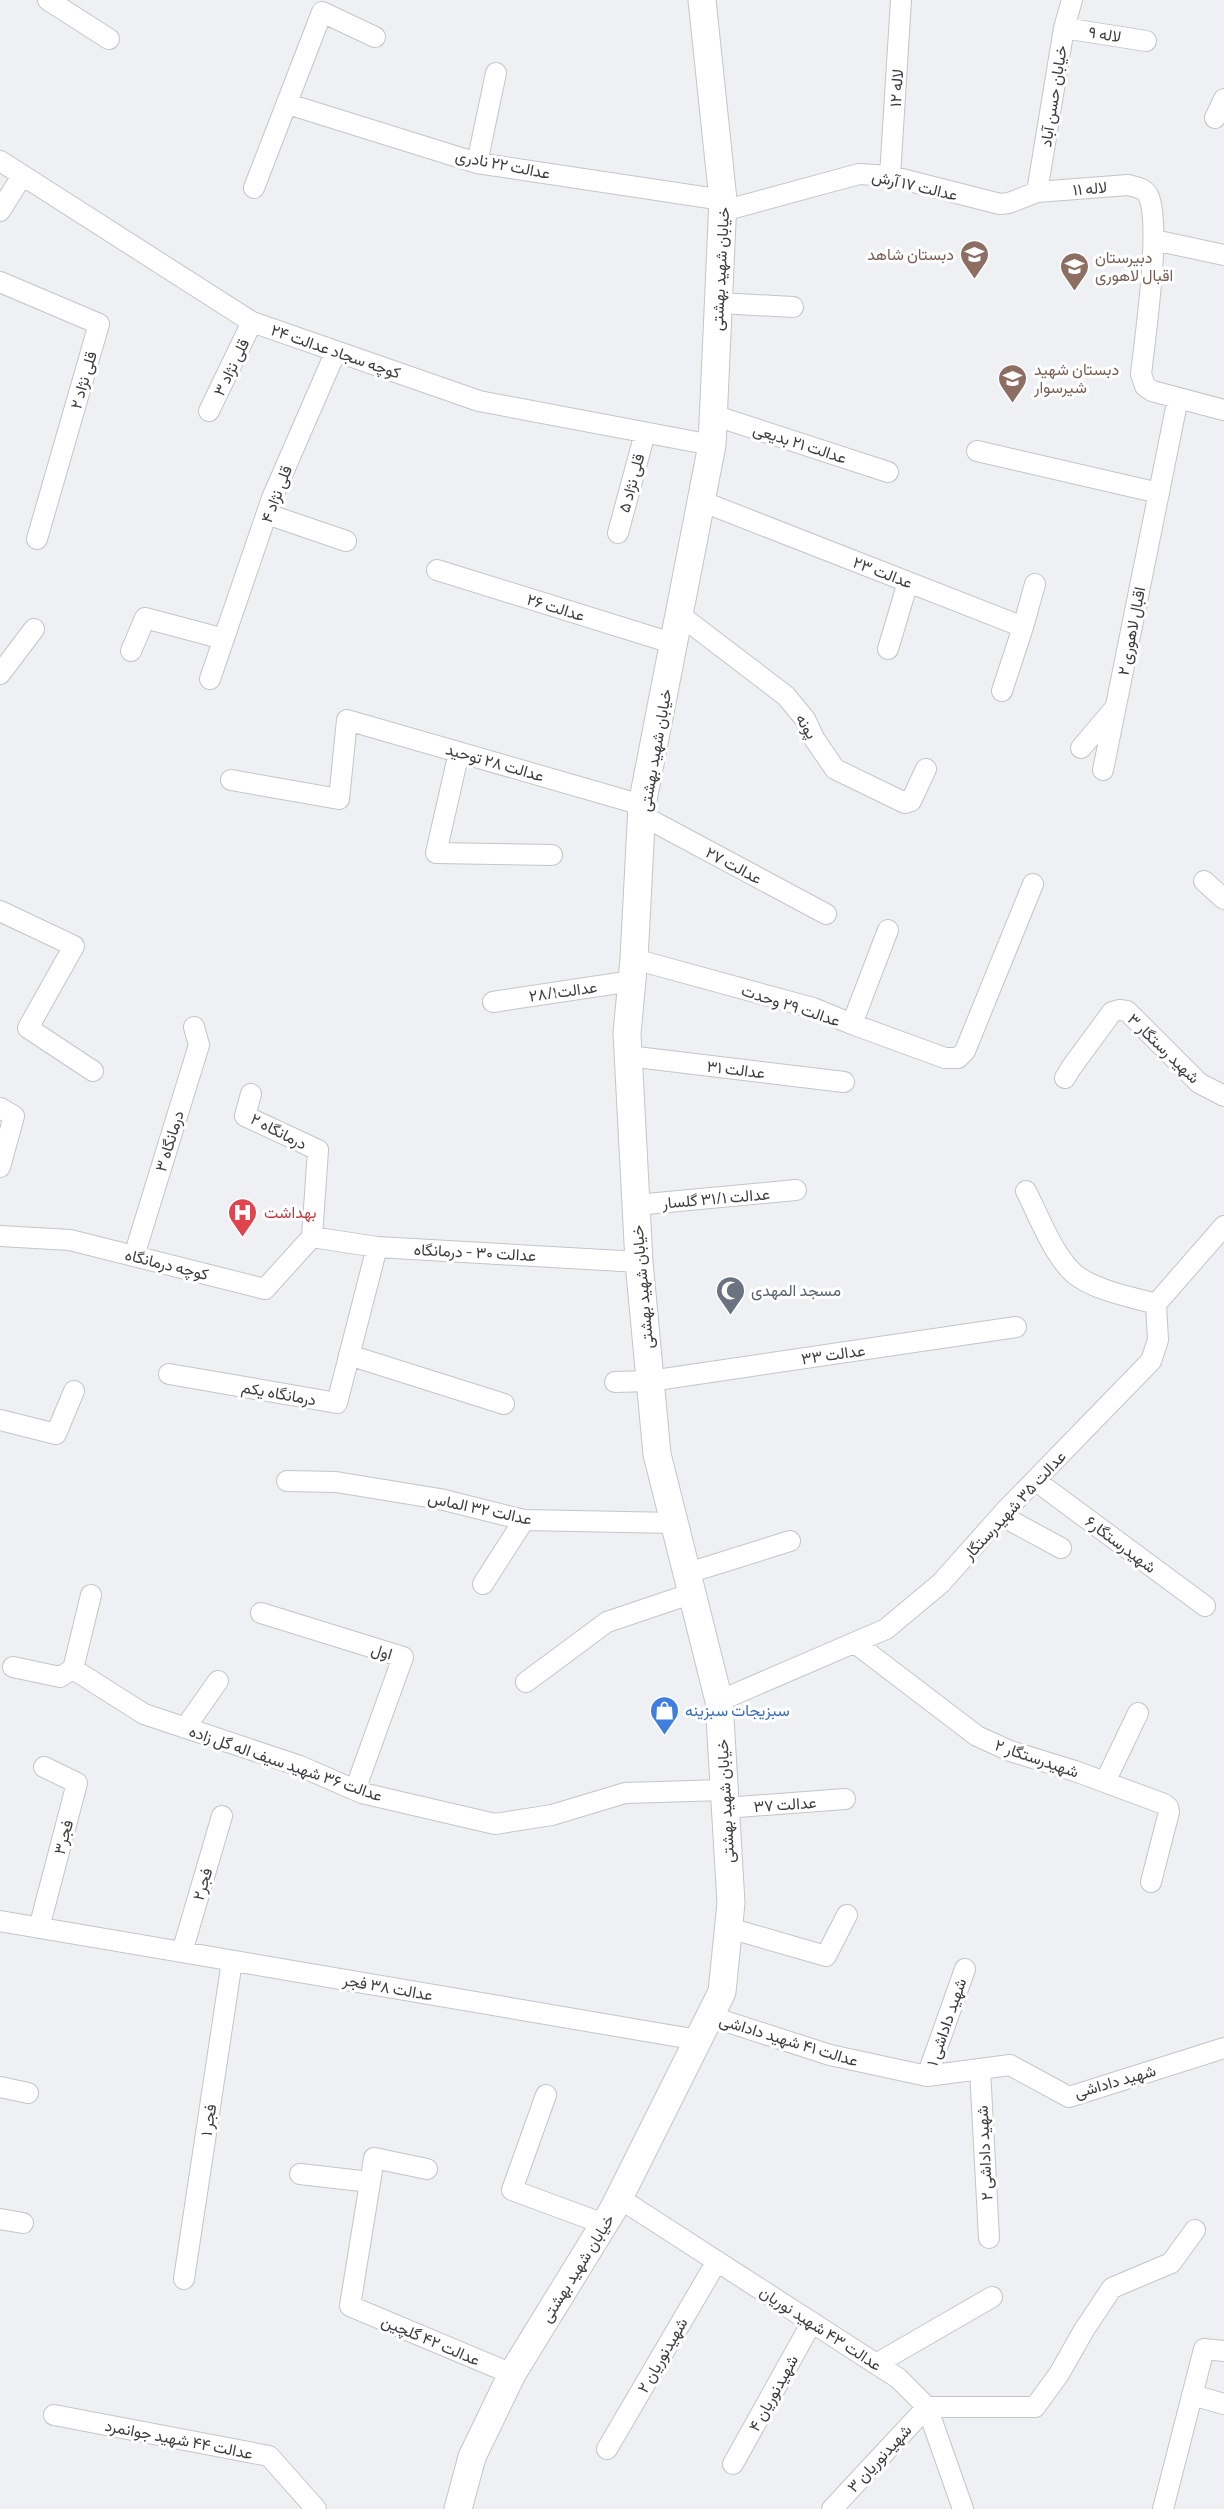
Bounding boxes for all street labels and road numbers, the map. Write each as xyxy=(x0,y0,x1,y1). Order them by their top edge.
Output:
street label: لاله ۹ xyxy=(1087,21,1123,47)
street label: خیابان حسن آباد xyxy=(1034,43,1072,149)
street label: لاله ۱۲ xyxy=(884,68,908,108)
street label: عدالت ۲۲ نادری xyxy=(454,144,552,184)
street label: عدالت ۱۷ آرش xyxy=(870,164,960,206)
street label: لاله ۱۱ xyxy=(1072,176,1108,200)
street label: خیابان شهید بهشتی xyxy=(706,206,734,332)
street label: کوچه سجاد عدالت ۲۴ xyxy=(268,318,404,384)
street label: قلی نژاد ۳ xyxy=(208,335,254,399)
street label: قلی نژاد ۲ xyxy=(64,349,102,411)
street label: عدالت ۲۱ بدیعی xyxy=(750,418,850,468)
street label: قلی نژاد ۵ xyxy=(613,451,649,515)
street label: قلی نژاد ۴ xyxy=(255,462,297,526)
street label: عدالت ۲۳ xyxy=(850,551,916,593)
street label: اقبال لاهوری ۲ xyxy=(1112,585,1150,677)
street label: عدالت ۲۶ xyxy=(524,588,588,626)
street label: خیابان شهید بهشتی xyxy=(633,687,677,813)
street label: پونه xyxy=(790,709,823,743)
street label: عدالت ۲۸ توحید xyxy=(443,737,547,787)
street label: عدالت ۲۷ xyxy=(702,841,766,889)
street label: عدالت۲۸/۱ xyxy=(527,975,599,1007)
street label: عدالت ۲۹ وحدت xyxy=(739,979,843,1031)
street label: شهید رستگار ۳ xyxy=(1123,1008,1205,1088)
street label: عدالت ۳۱ xyxy=(706,1055,766,1083)
street label: درمانگاه ۲ xyxy=(247,1107,311,1155)
street label: درمانگاه ۳ xyxy=(149,1108,189,1174)
street label: عدالت ۳۱/۱ گلسار xyxy=(660,1182,771,1214)
street label: خیابان شهید بهشتی xyxy=(626,1224,658,1350)
street label: عدالت ۳۰ - درمانگاه xyxy=(413,1238,537,1266)
street label: کوچه درمانگاه xyxy=(123,1243,211,1286)
street label: عدالت ۳۳ xyxy=(800,1339,866,1369)
street label: درمانگاه یکم xyxy=(240,1376,318,1410)
street label: عدالت ۳۵ شهیدرستگار xyxy=(957,1446,1071,1565)
street label: عدالت ۳۲ الماس xyxy=(426,1486,534,1530)
street label: شهیدرستگار۶ xyxy=(1081,1510,1161,1578)
street label: اول xyxy=(369,1637,395,1665)
street label: عدالت ۳۶ شهید سیف اله گل زاده xyxy=(186,1719,386,1807)
street label: شهیدرستگار ۲ xyxy=(992,1733,1082,1783)
street label: خیابان شهید بهشتی xyxy=(711,1738,739,1864)
street label: عدالت ۳۷ xyxy=(753,1791,817,1817)
street label: فجر۳ xyxy=(48,1817,78,1857)
street label: فجر۲ xyxy=(187,1865,217,1903)
street label: عدالت ۳۸ فجر xyxy=(340,1968,435,2006)
street label: شهید داداشی ۱ xyxy=(921,1975,971,2069)
street label: عدالت ۴۱ شهید داداشی xyxy=(717,2008,861,2072)
street label: شهید داداشی xyxy=(1072,2059,1158,2103)
street label: فجر ۱ xyxy=(195,2102,221,2138)
street label: شهید داداشی ۲ xyxy=(971,2105,997,2201)
street label: خیابان شهید بهشتی xyxy=(535,2209,619,2326)
street label: عدالت ۴۳ شهید نوریان xyxy=(756,2280,886,2376)
street label: عدالت ۴۲ گلچین xyxy=(378,2309,484,2372)
street label: شهیدنوریان ۲ xyxy=(632,2313,692,2397)
street label: شهیدنوریان ۴ xyxy=(743,2351,803,2435)
street label: عدالت ۴۴ شهید جوانمرد xyxy=(103,2414,255,2464)
street label: شهیدنوریان ۳ xyxy=(842,2419,916,2497)

